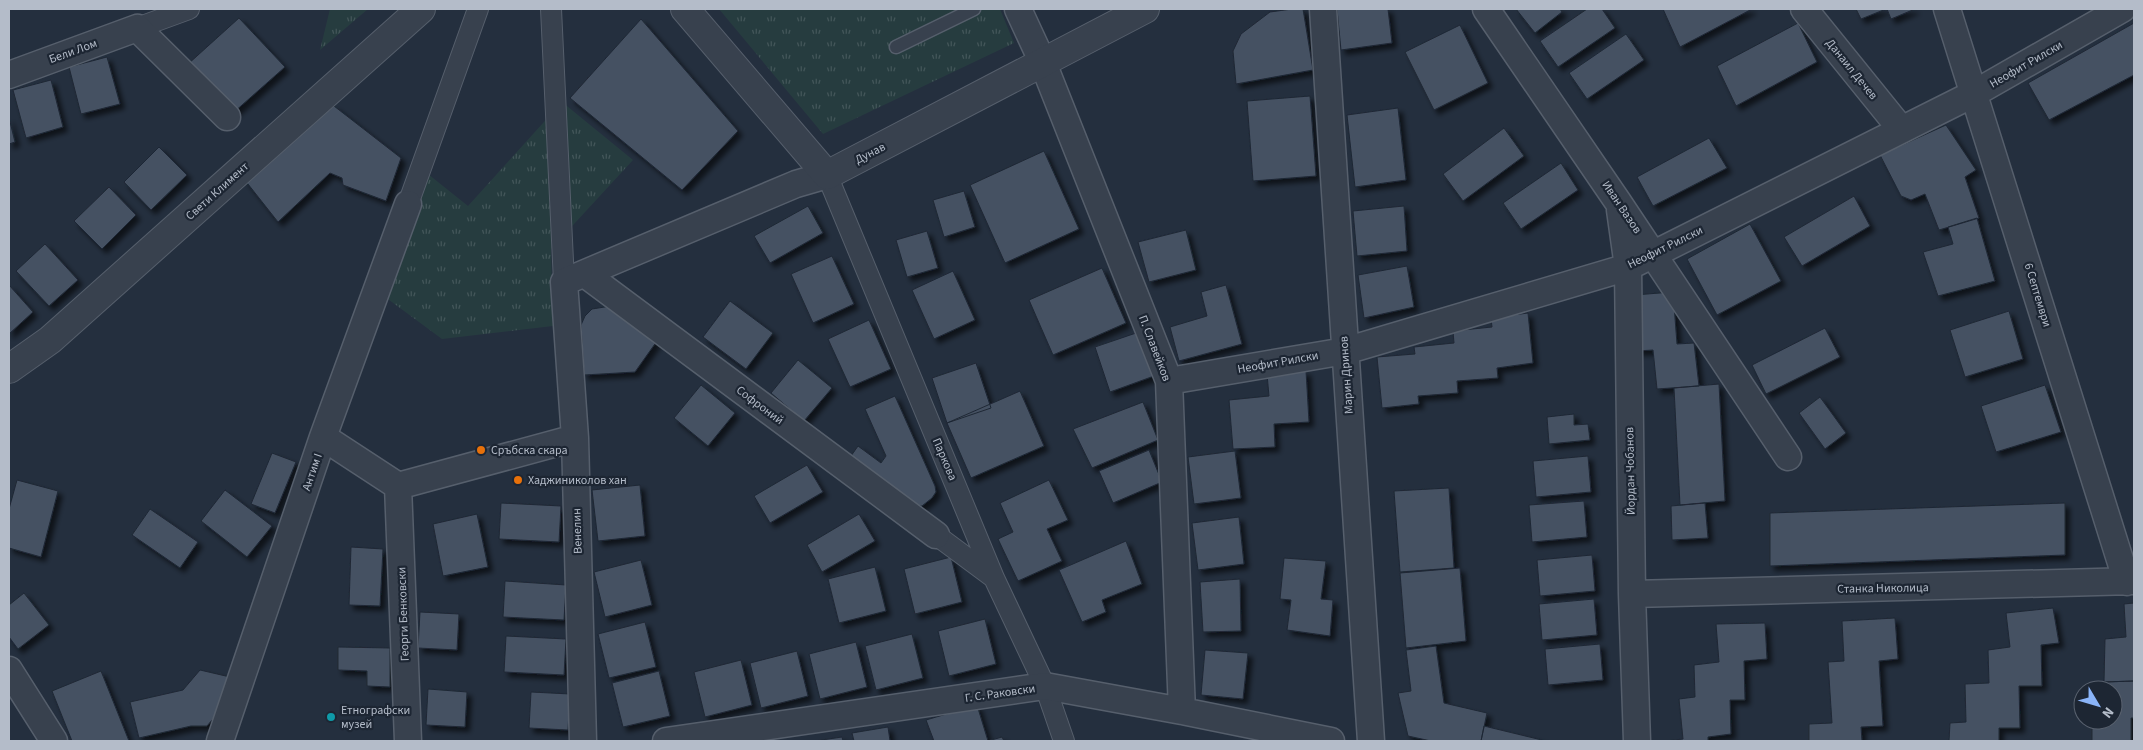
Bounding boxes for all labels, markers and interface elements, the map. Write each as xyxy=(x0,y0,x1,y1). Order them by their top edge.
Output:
street label: Бели Лом xyxy=(47,35,100,68)
street label: Данаил Дечев xyxy=(1822,35,1882,103)
street label: Неофит Рилски xyxy=(1987,37,2066,92)
street label: Дунав xyxy=(852,139,888,168)
street label: Свети Климент xyxy=(182,158,253,224)
street label: Иван Вазов xyxy=(1598,177,1646,237)
street label: Неофит Рилски xyxy=(1625,222,1706,273)
street label: 6 Септември xyxy=(2020,261,2055,329)
street label: П. Славейков xyxy=(1134,313,1175,384)
street label: Марин Дринов xyxy=(1335,335,1358,414)
street label: Неофит Рилски xyxy=(1236,347,1320,378)
street label: Софроний xyxy=(732,382,787,429)
street label: Йордан Чобанов xyxy=(1621,427,1640,515)
street label: Паркова xyxy=(928,435,961,483)
place label: Сръбска скара xyxy=(491,442,568,459)
marker: Сръбска скара xyxy=(475,444,487,456)
street label: Антим I xyxy=(298,451,327,493)
place label: Хаджиниколов хан xyxy=(528,472,627,489)
marker: Хаджиниколов хан xyxy=(512,474,524,486)
street label: Венелин xyxy=(568,508,587,554)
street label: Георги Бенковски xyxy=(393,567,414,661)
street label: Станка Николица xyxy=(1837,579,1929,598)
street label: Г. С. Раковски xyxy=(964,680,1036,707)
north arrow xyxy=(2073,680,2123,730)
place label: Етнографски музей xyxy=(341,702,410,733)
text: N xyxy=(2097,703,2118,722)
marker: Етнографски музей xyxy=(325,711,337,723)

